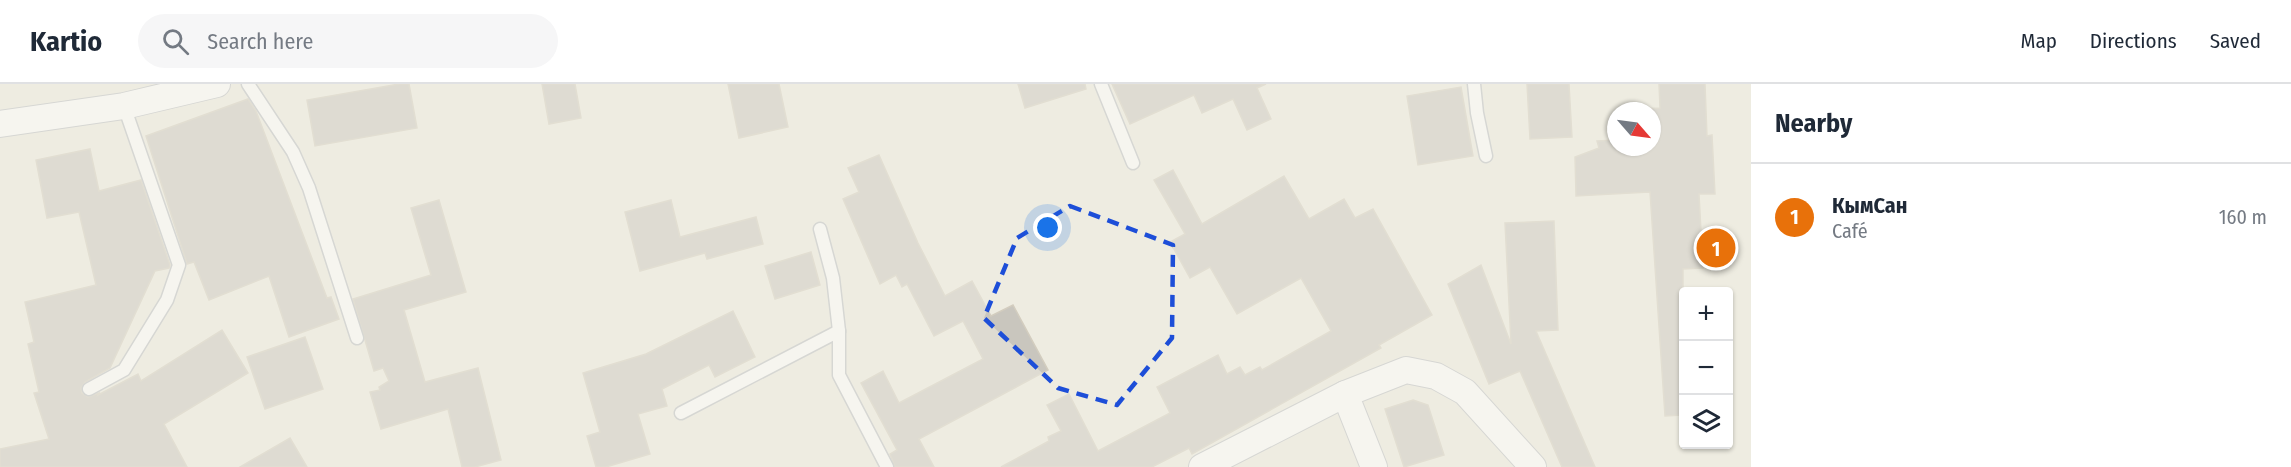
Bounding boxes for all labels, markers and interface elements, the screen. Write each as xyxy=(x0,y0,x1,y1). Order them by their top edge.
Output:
search box xyxy=(138,14,558,68)
text: Kartio xyxy=(30,25,102,58)
icon: search xyxy=(159,25,192,58)
text: Search here xyxy=(207,28,313,55)
text: Map xyxy=(2020,28,2057,54)
text: Directions xyxy=(2090,28,2177,54)
text: Saved xyxy=(2210,28,2261,54)
north arrow xyxy=(1607,102,1661,156)
text: Nearby xyxy=(1775,108,1852,139)
text: КымСан xyxy=(1832,192,1907,219)
text: 1 xyxy=(1790,205,1799,229)
text: 160 m xyxy=(2219,205,2267,229)
your location xyxy=(1033,213,1062,242)
text: Café xyxy=(1832,219,1868,243)
pin: 1 xyxy=(1696,226,1736,270)
map controls xyxy=(1679,287,1733,449)
button: + xyxy=(1679,287,1733,341)
button: − xyxy=(1679,341,1733,395)
button: layers xyxy=(1679,395,1733,449)

